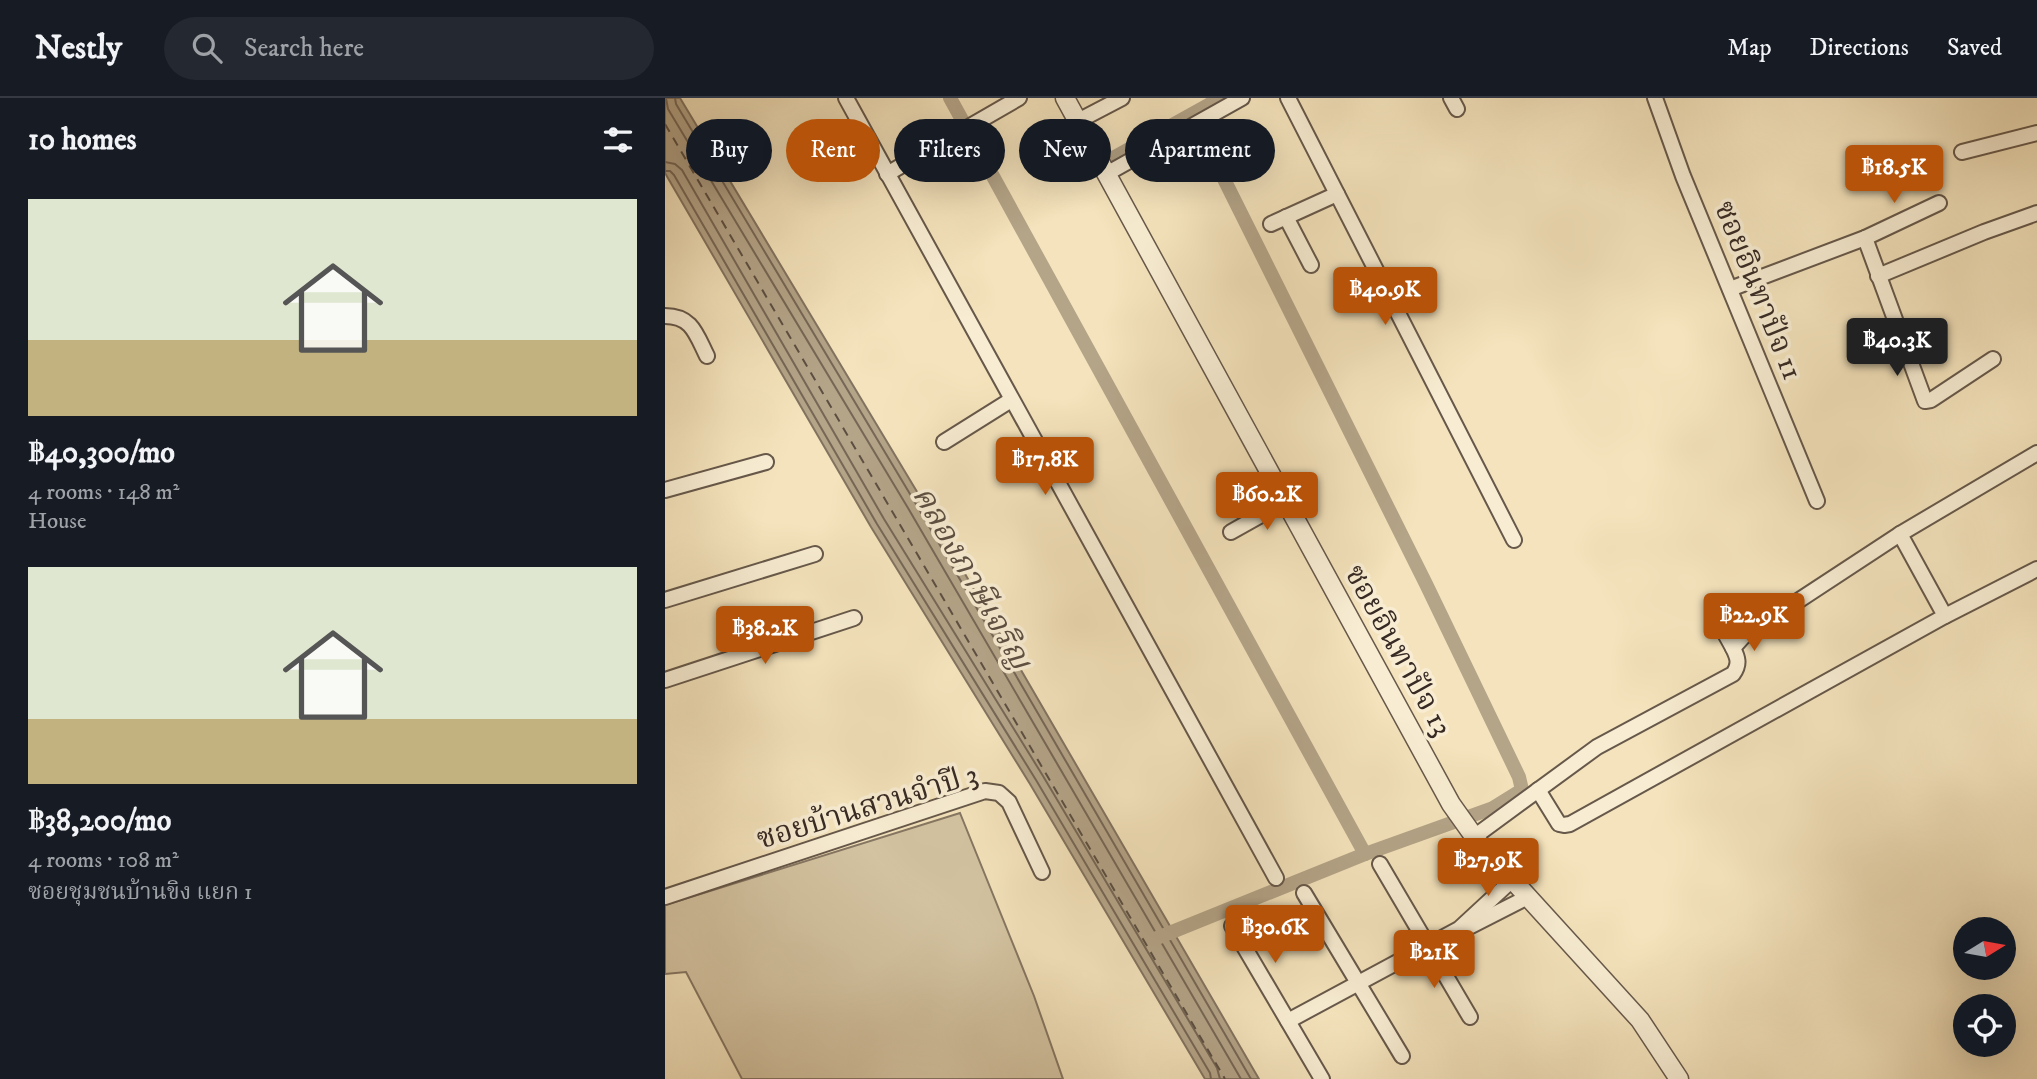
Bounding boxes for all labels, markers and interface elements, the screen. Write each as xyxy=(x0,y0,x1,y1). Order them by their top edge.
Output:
search box xyxy=(164,17,654,80)
text: Nestly xyxy=(35,28,122,69)
icon: search xyxy=(188,29,226,67)
text: Search here xyxy=(244,32,364,65)
text: Map xyxy=(1727,33,1772,63)
text: Directions xyxy=(1810,33,1909,63)
text: Saved xyxy=(1947,33,2002,63)
chip: Buy xyxy=(686,119,772,182)
chip: Rent xyxy=(786,119,880,182)
chip: Filters xyxy=(894,119,1005,182)
chip: New xyxy=(1019,119,1111,182)
chip: Apartment xyxy=(1125,119,1275,182)
icon: filters xyxy=(599,121,637,159)
text: 10 homes xyxy=(28,122,137,159)
pin: ฿18.5K xyxy=(1837,146,1951,205)
text: ฿18.5K xyxy=(1861,153,1927,182)
street label: ซอยอินทาปัจ 11 xyxy=(1705,196,1810,385)
icon: home xyxy=(270,245,396,371)
pin: ฿40.9K xyxy=(1328,268,1442,327)
text: ฿40.9K xyxy=(1349,275,1421,304)
pin: ฿40.3K xyxy=(1840,318,1954,378)
text: ฿40.3K xyxy=(1863,326,1931,355)
text: ฿40,300/mo xyxy=(28,435,175,472)
pin: ฿17.8K xyxy=(988,438,1102,497)
text: ฿17.8K xyxy=(1012,445,1078,474)
pin: ฿60.2K xyxy=(1210,472,1324,532)
text: 4 rooms · 148 m² xyxy=(28,478,180,507)
water label: คลองภาษีเจริญ xyxy=(903,479,1041,679)
text: ฿60.2K xyxy=(1232,480,1302,509)
text: House xyxy=(28,507,86,536)
street label: ซอยอินทาปัจ 13 xyxy=(1335,559,1460,743)
pin: ฿22.9K xyxy=(1697,594,1811,653)
text: ฿22.9K xyxy=(1720,601,1788,630)
pin: ฿38.2K xyxy=(708,606,822,666)
icon: home xyxy=(270,612,396,738)
text: ฿38.2K xyxy=(732,614,798,643)
street label: ซอยบ้านสวนจำปี 3 xyxy=(752,756,982,859)
text: ฿38,200/mo xyxy=(28,803,171,840)
pin: ฿27.9K xyxy=(1431,838,1545,898)
text: 4 rooms · 108 m² xyxy=(28,846,179,875)
text: ฿27.9K xyxy=(1454,846,1522,875)
text: ซอยชุมชนบ้านขิง แยก 1 xyxy=(28,878,252,907)
pin: ฿30.6K xyxy=(1218,906,1332,965)
text: ฿30.6K xyxy=(1241,913,1309,942)
north arrow xyxy=(1953,917,2016,980)
map controls xyxy=(1953,917,2016,1057)
pin: ฿21K xyxy=(1393,930,1475,990)
text: ฿21K xyxy=(1410,938,1458,967)
button: locate xyxy=(1953,994,2016,1057)

